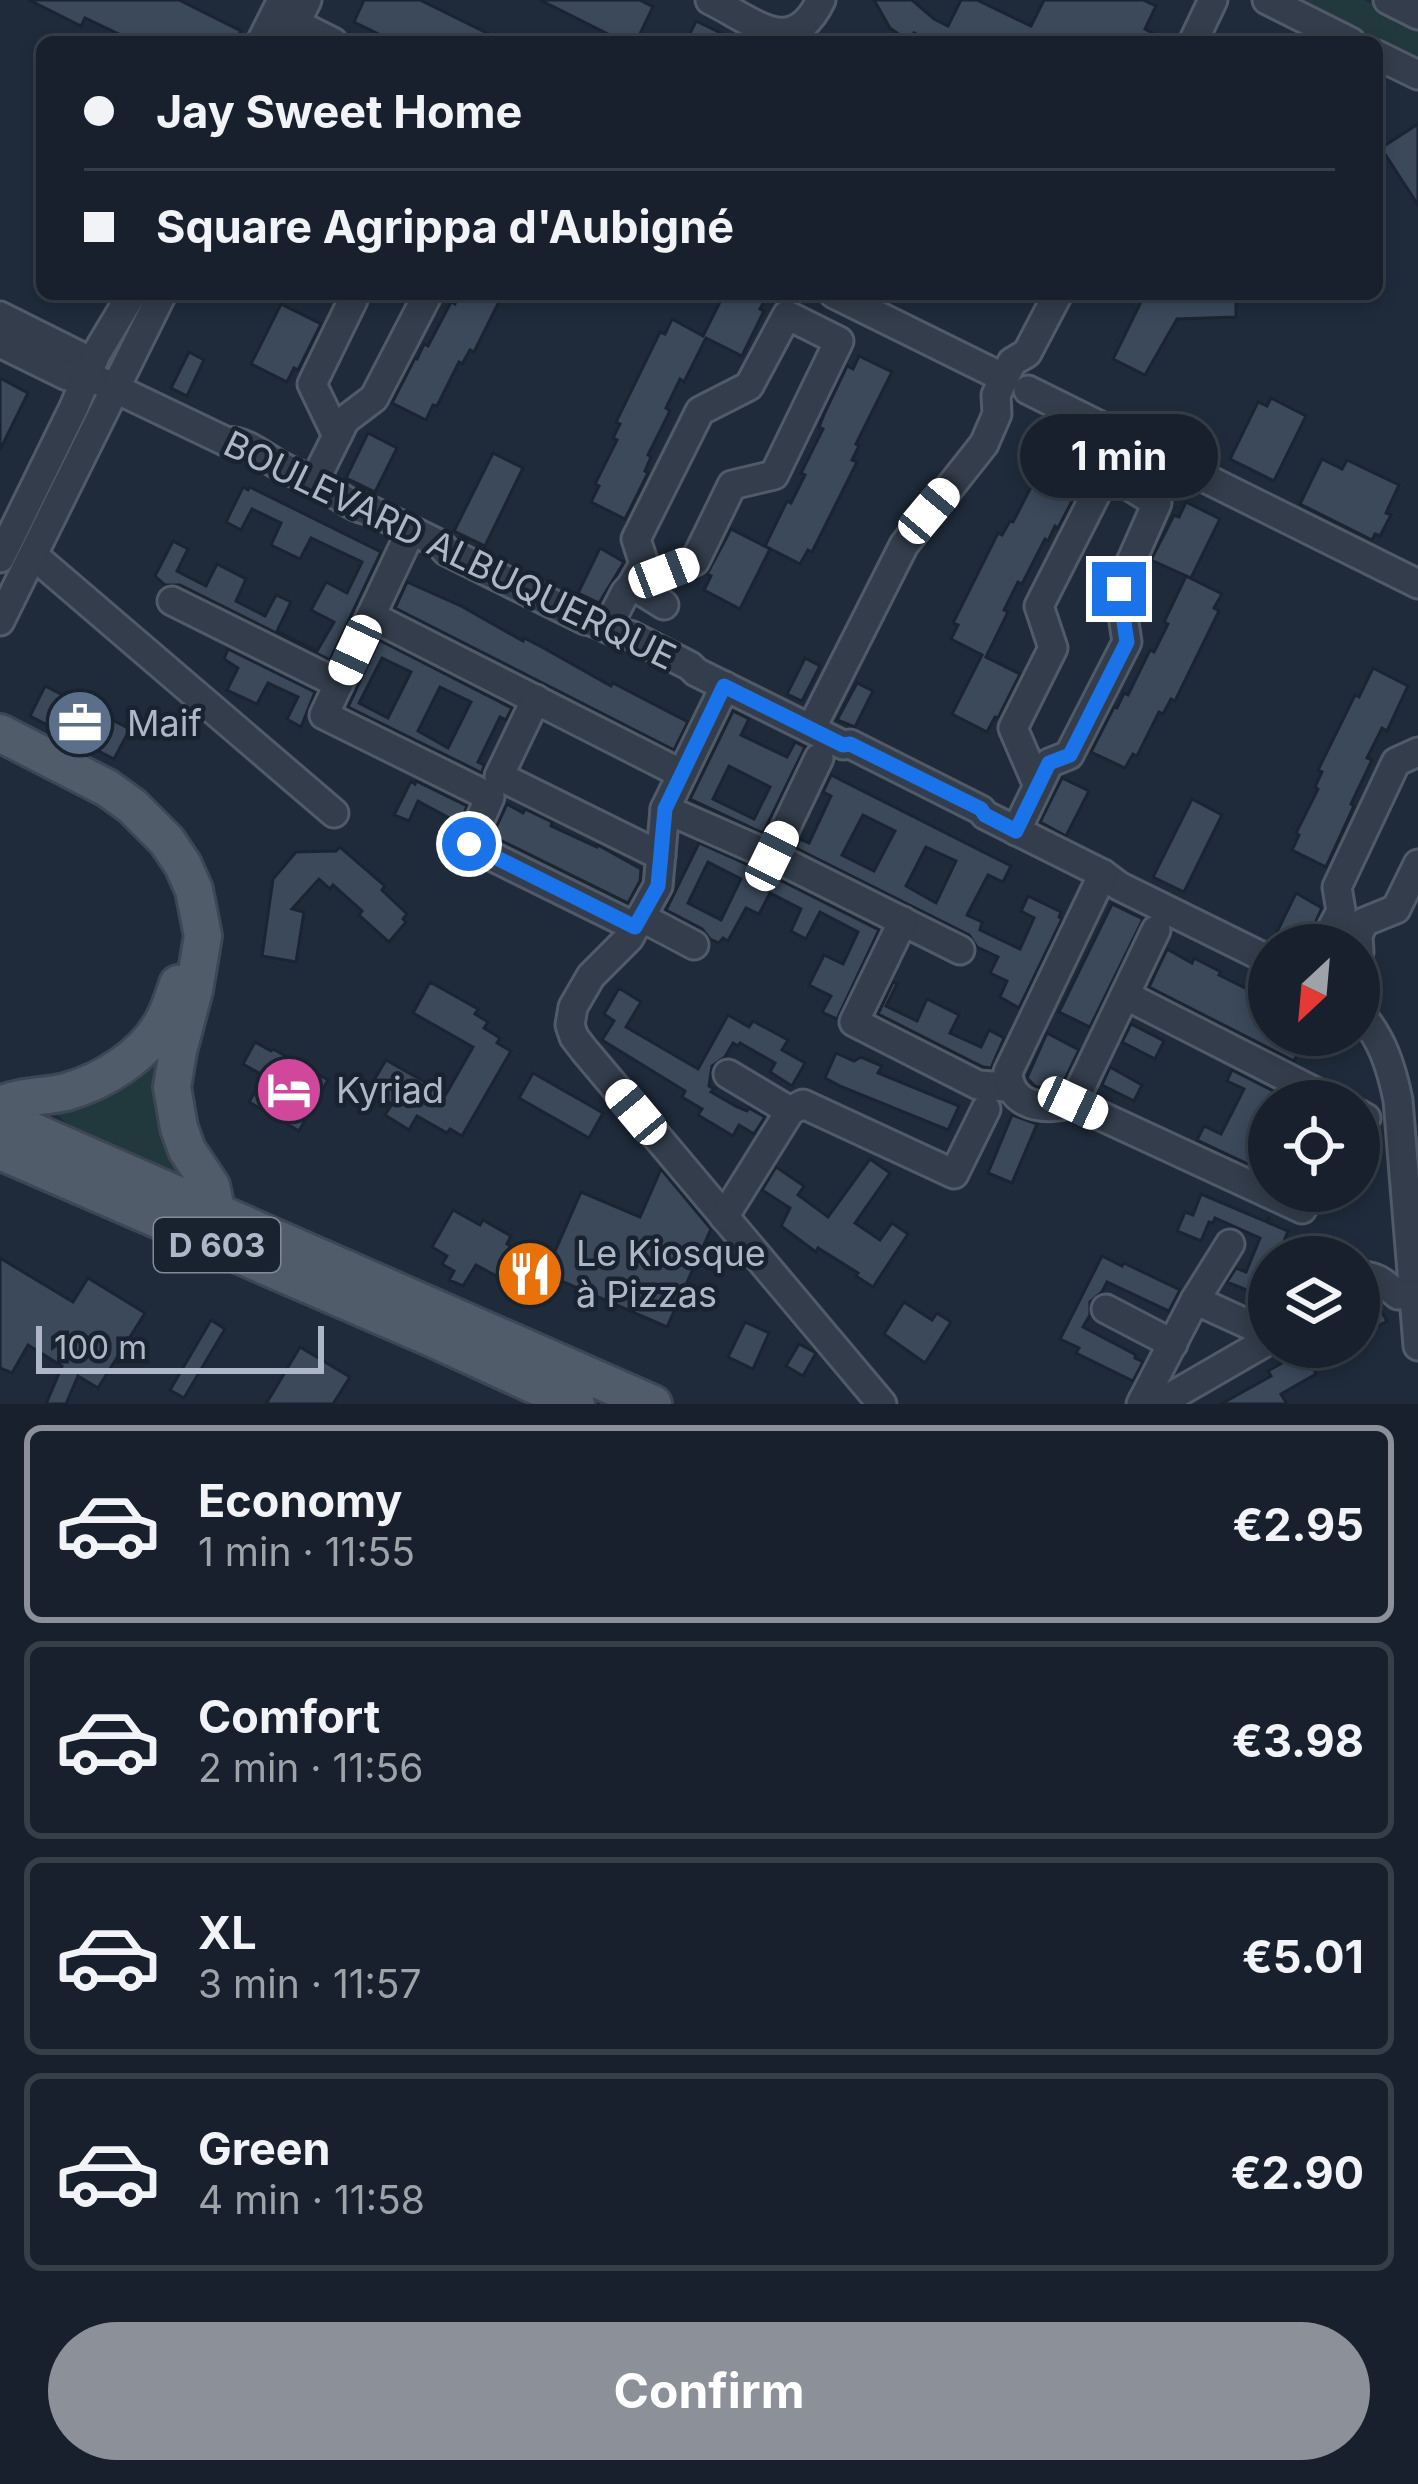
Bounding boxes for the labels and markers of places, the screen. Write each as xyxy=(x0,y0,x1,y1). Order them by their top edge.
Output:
office icon: Maif xyxy=(45,688,115,758)
place label: Maif xyxy=(127,701,202,745)
hotel icon: Kyriad xyxy=(254,1055,324,1125)
place label: Kyriad xyxy=(336,1068,444,1112)
place label: Le Kiosque à Pizzas xyxy=(576,1231,766,1316)
restaurant icon: Le Kiosque à Pizzas xyxy=(495,1239,565,1309)

